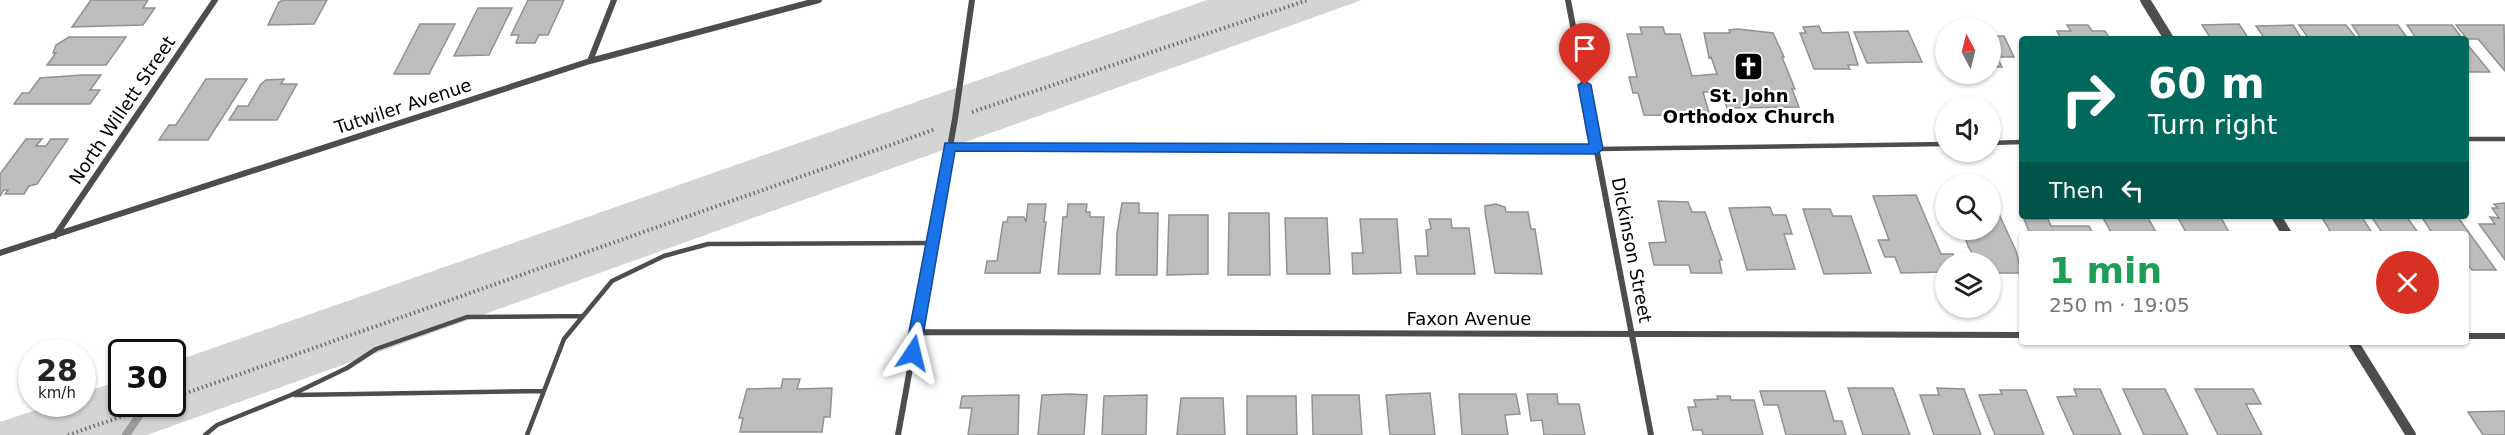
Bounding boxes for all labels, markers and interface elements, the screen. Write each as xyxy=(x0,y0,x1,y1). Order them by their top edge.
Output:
north arrow xyxy=(1935,18,2001,84)
map controls xyxy=(1935,18,2001,318)
pin xyxy=(1559,23,1610,85)
street label: North Willett Street xyxy=(65,32,179,188)
icon: arrive xyxy=(1568,32,1601,65)
church icon: St. John Orthodox Church xyxy=(1733,50,1765,82)
text: 60 m xyxy=(2148,59,2265,108)
icon: right xyxy=(2049,60,2127,138)
street label: Tutwiler Avenue xyxy=(331,74,474,138)
place label: St. John Orthodox Church xyxy=(1663,85,1835,127)
button: sound xyxy=(1935,96,2001,162)
text: Turn right xyxy=(2148,109,2277,140)
button: search xyxy=(1935,174,2001,240)
icon: left xyxy=(2116,174,2149,207)
street label: Dickinson Street xyxy=(1608,175,1656,325)
text: Then xyxy=(2049,178,2104,203)
text: 1 min xyxy=(2049,250,2162,291)
button: close xyxy=(2376,251,2439,314)
button: layers xyxy=(1935,252,2001,318)
text: 250 m · 19:05 xyxy=(2049,293,2190,317)
street label: Faxon Avenue xyxy=(1407,308,1531,329)
position arrow xyxy=(881,321,945,385)
speed limit sign: 30 xyxy=(108,339,186,417)
text: 28 xyxy=(36,353,78,388)
text: km/h xyxy=(38,384,76,402)

